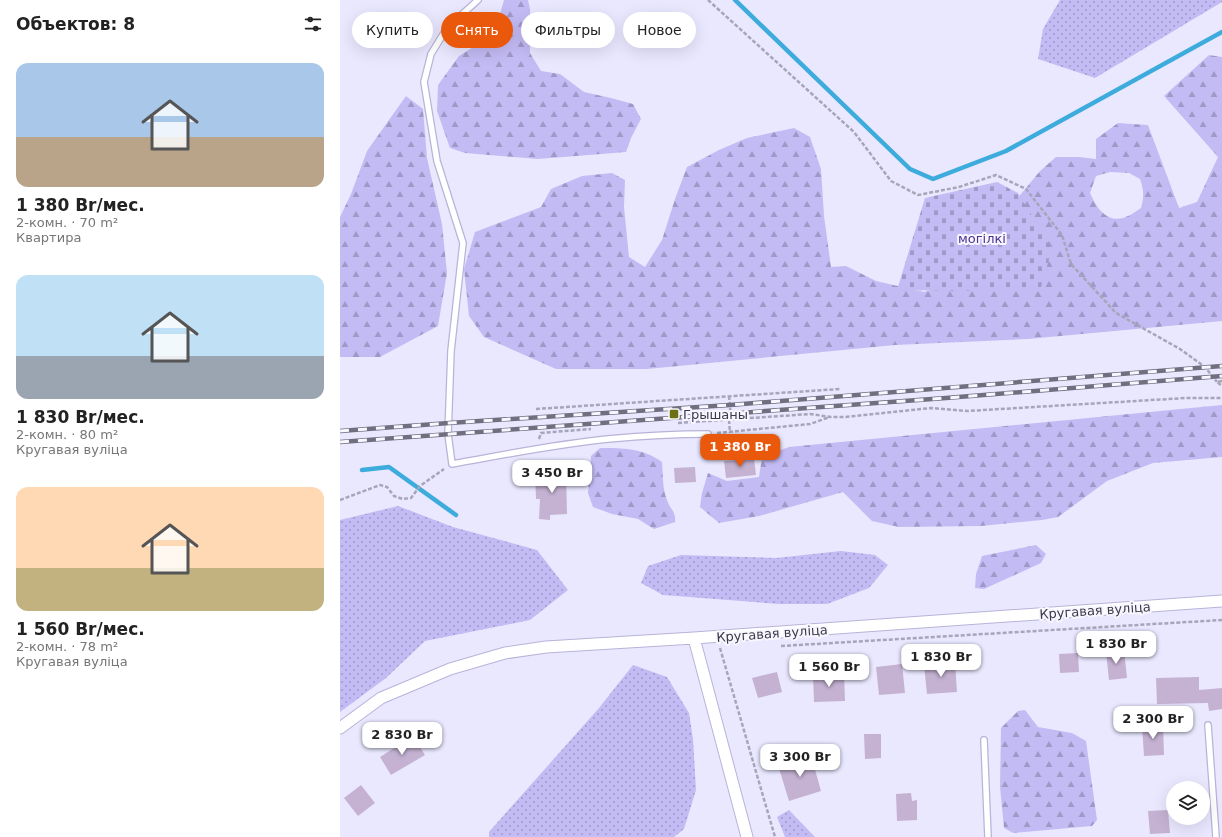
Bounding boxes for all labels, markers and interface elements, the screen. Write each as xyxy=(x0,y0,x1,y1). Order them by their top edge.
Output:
chip: Купить xyxy=(352,12,433,48)
chip: Снять xyxy=(441,12,513,48)
chip: Фильтры xyxy=(521,12,615,48)
chip: Новое xyxy=(623,12,696,48)
icon: filters xyxy=(302,13,324,35)
text: Объектов: 8 xyxy=(16,14,135,34)
icon: home xyxy=(134,89,206,161)
text: 1 380 Br/мес. xyxy=(16,195,145,215)
text: 2-комн. · 70 m² xyxy=(16,215,118,230)
text: Квартира xyxy=(16,230,81,245)
park label: могілкі xyxy=(958,231,1006,246)
icon: home xyxy=(134,301,206,373)
text: 1 830 Br/мес. xyxy=(16,407,145,427)
place label: Грышаны xyxy=(683,407,748,422)
marker: Грышаны xyxy=(668,408,680,420)
text: 2-комн. · 80 m² xyxy=(16,427,118,442)
pin: 1 380 Br xyxy=(699,434,781,468)
text: 1 380 Br xyxy=(709,439,771,454)
text: Кругавая вуліца xyxy=(16,442,128,457)
pin: 3 450 Br xyxy=(511,460,593,494)
text: 3 450 Br xyxy=(521,465,583,480)
icon: home xyxy=(134,513,206,585)
street label: Кругавая вуліца xyxy=(1039,599,1151,622)
text: 1 560 Br/мес. xyxy=(16,619,145,639)
street label: Кругавая вуліца xyxy=(716,622,828,645)
pin: 1 830 Br xyxy=(1075,631,1157,665)
text: 1 830 Br xyxy=(1085,636,1147,651)
text: 2-комн. · 78 m² xyxy=(16,639,118,654)
pin: 1 830 Br xyxy=(900,644,982,678)
text: 1 830 Br xyxy=(910,649,972,664)
text: Кругавая вуліца xyxy=(16,654,128,669)
pin: 1 560 Br xyxy=(788,654,870,688)
text: 1 560 Br xyxy=(798,659,860,674)
pin: 2 300 Br xyxy=(1112,706,1194,740)
text: 2 300 Br xyxy=(1122,711,1184,726)
pin: 2 830 Br xyxy=(361,722,443,756)
text: 2 830 Br xyxy=(371,727,433,742)
pin: 3 300 Br xyxy=(759,744,841,778)
text: 3 300 Br xyxy=(769,749,831,764)
map controls xyxy=(1166,781,1210,825)
button: layers xyxy=(1166,781,1210,825)

